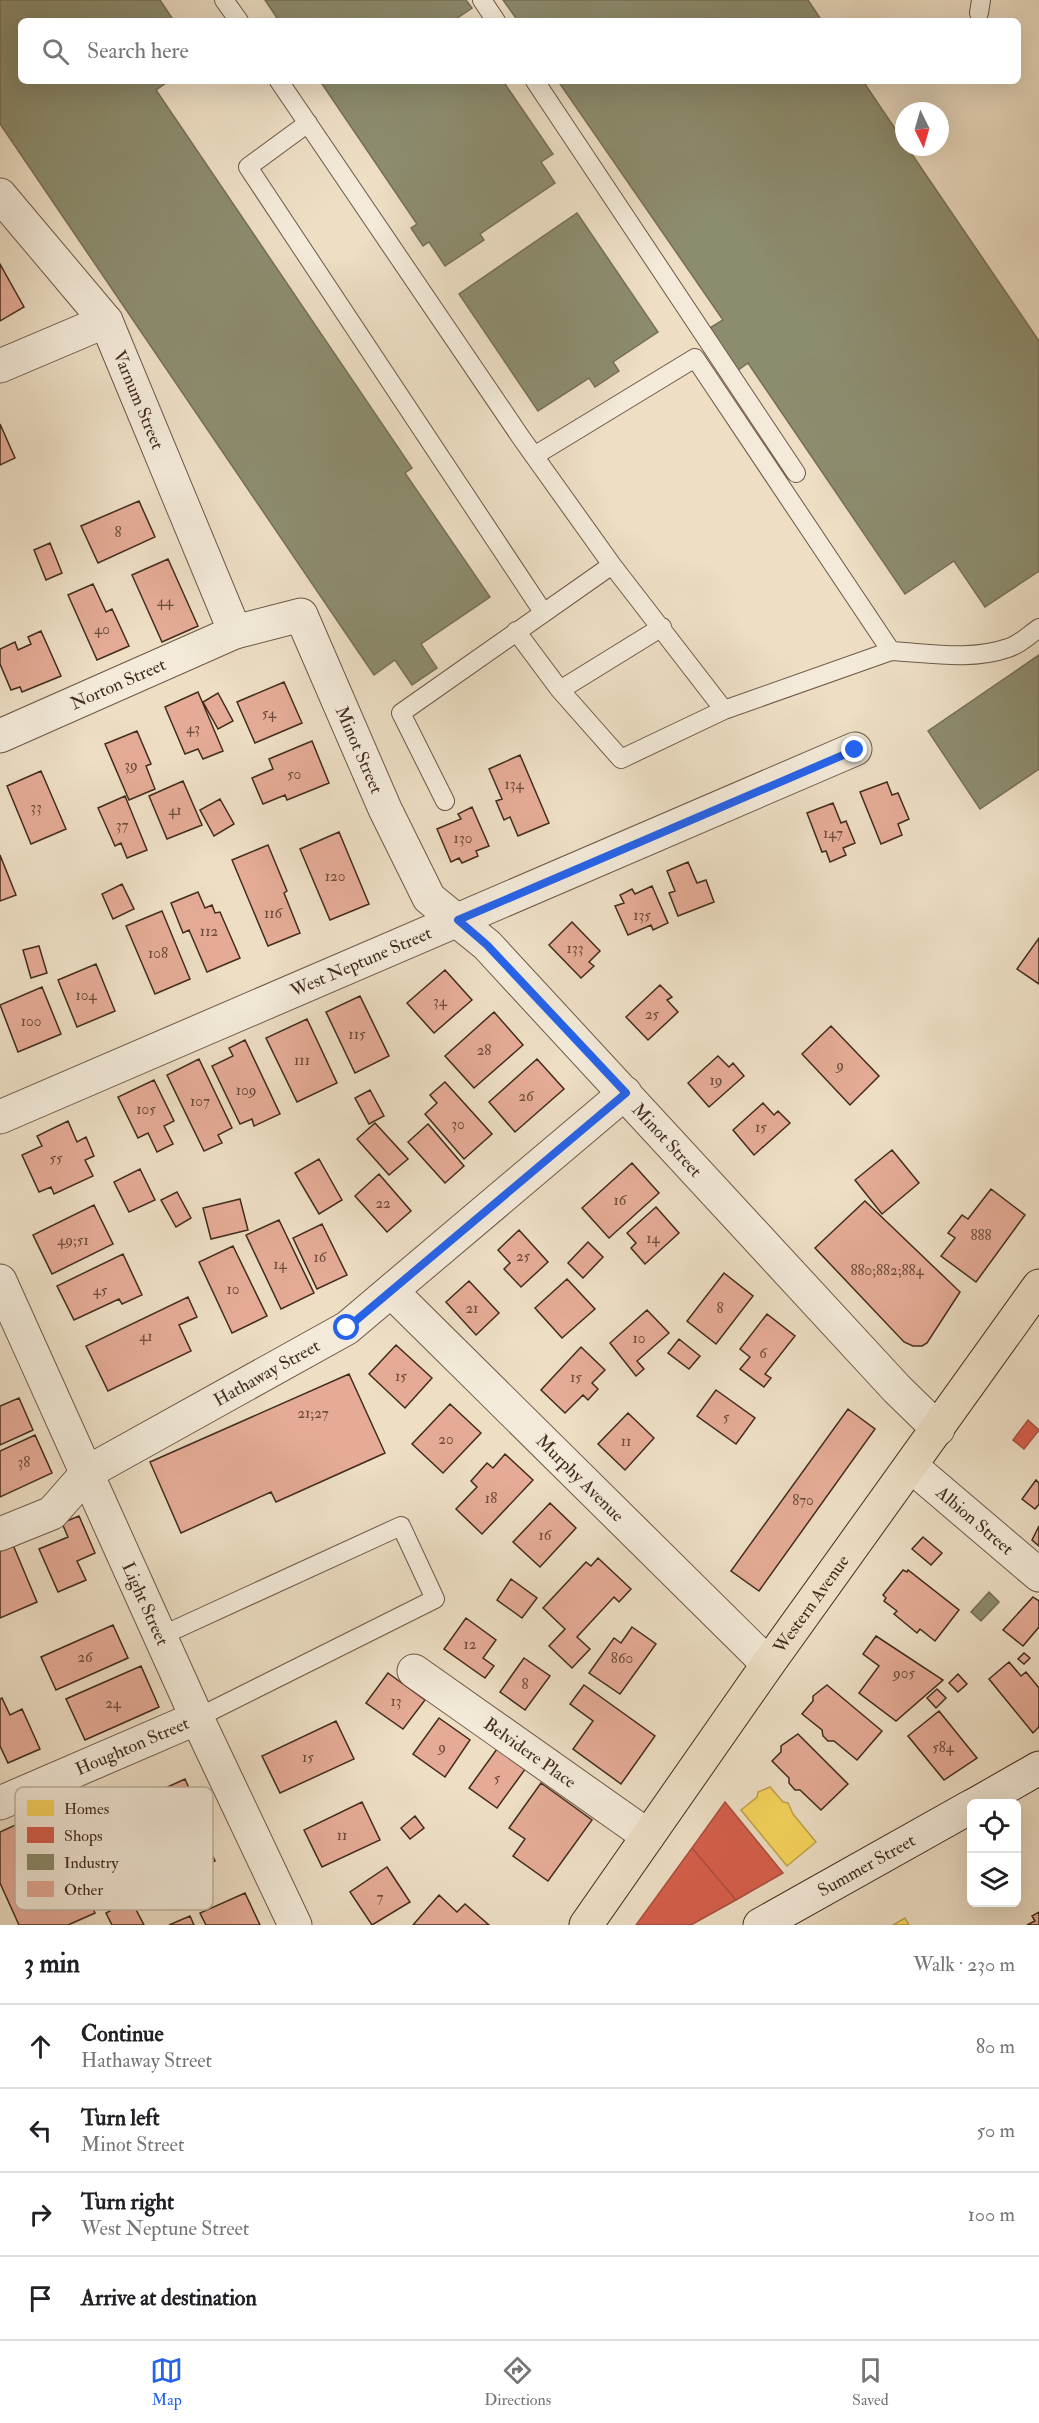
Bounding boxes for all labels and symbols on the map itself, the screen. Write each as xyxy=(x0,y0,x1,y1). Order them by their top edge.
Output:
north arrow xyxy=(895,102,949,156)
street label: Varnum Street xyxy=(107,347,169,453)
house number: 8 xyxy=(114,523,122,542)
house number: 44 xyxy=(157,592,174,611)
house number: 40 xyxy=(94,620,110,639)
street label: Norton Street xyxy=(67,653,170,715)
street label: Minot Street xyxy=(330,703,388,797)
house number: 54 xyxy=(262,704,277,723)
house number: 43 xyxy=(186,719,200,738)
route end xyxy=(841,736,867,762)
house number: 39 xyxy=(124,756,138,775)
house number: 50 xyxy=(287,765,301,784)
house number: 134 xyxy=(504,775,524,794)
house number: 33 xyxy=(30,798,42,817)
house number: 41 xyxy=(168,801,182,820)
house number: 37 xyxy=(116,816,128,835)
house number: 147 xyxy=(823,824,843,843)
house number: 130 xyxy=(454,829,472,848)
house number: 120 xyxy=(325,867,345,886)
house number: 116 xyxy=(264,904,284,923)
house number: 135 xyxy=(633,906,651,925)
street label: West Neptune Street xyxy=(286,921,436,1003)
house number: 112 xyxy=(200,922,219,941)
house number: 133 xyxy=(567,939,583,958)
house number: 108 xyxy=(148,944,168,963)
house number: 104 xyxy=(76,986,97,1005)
house number: 34 xyxy=(433,992,448,1011)
house number: 25 xyxy=(645,1005,659,1024)
house number: 100 xyxy=(21,1012,41,1031)
house number: 115 xyxy=(348,1025,366,1044)
house number: 28 xyxy=(477,1041,491,1060)
house number: 111 xyxy=(294,1051,310,1070)
house number: 9 xyxy=(835,1056,844,1075)
house number: 19 xyxy=(710,1071,722,1090)
house number: 109 xyxy=(236,1081,256,1100)
house number: 26 xyxy=(518,1087,535,1106)
house number: 107 xyxy=(190,1092,210,1111)
street label: Minot Street xyxy=(627,1098,707,1183)
house number: 105 xyxy=(136,1100,156,1119)
house number: 30 xyxy=(451,1115,465,1134)
house number: 15 xyxy=(755,1118,767,1137)
house number: 55 xyxy=(49,1149,63,1168)
house number: 16 xyxy=(614,1191,628,1210)
house number: 22 xyxy=(375,1194,391,1213)
house number: 888 xyxy=(970,1226,992,1245)
house number: 14 xyxy=(646,1229,661,1248)
house number: 49;51 xyxy=(57,1231,89,1250)
house number: 25 xyxy=(516,1247,530,1266)
house number: 16 xyxy=(314,1248,328,1267)
house number: 14 xyxy=(273,1255,288,1274)
house number: 880;882;884 xyxy=(850,1261,924,1280)
house number: 10 xyxy=(227,1280,239,1299)
house number: 45 xyxy=(93,1281,108,1300)
house number: 21 xyxy=(466,1299,478,1318)
house number: 8 xyxy=(716,1299,724,1318)
route start xyxy=(333,1314,359,1340)
house number: 41 xyxy=(139,1327,153,1346)
house number: 10 xyxy=(633,1329,645,1348)
street label: Hathaway Street xyxy=(210,1334,324,1412)
house number: 6 xyxy=(759,1344,768,1363)
house number: 15 xyxy=(395,1367,407,1386)
house number: 15 xyxy=(570,1368,582,1387)
house number: 21;27 xyxy=(297,1404,329,1423)
house number: 5 xyxy=(723,1408,730,1427)
house number: 20 xyxy=(438,1430,454,1449)
street label: Murphy Avenue xyxy=(531,1430,629,1527)
house number: 11 xyxy=(621,1432,631,1451)
house number: 38 xyxy=(18,1453,30,1472)
street label: Albion Street xyxy=(930,1481,1018,1560)
house number: 18 xyxy=(485,1489,497,1508)
house number: 870 xyxy=(792,1491,814,1510)
house number: 16 xyxy=(539,1526,553,1545)
street label: Western Avenue xyxy=(768,1550,855,1659)
street label: Light Street xyxy=(116,1559,174,1649)
house number: 12 xyxy=(464,1635,477,1654)
house number: 26 xyxy=(77,1648,94,1667)
house number: 860 xyxy=(611,1649,633,1668)
house number: 905 xyxy=(892,1664,915,1683)
house number: 8 xyxy=(521,1675,529,1694)
house number: 13 xyxy=(390,1692,402,1711)
house number: 24 xyxy=(105,1694,122,1713)
street label: Houghton Street xyxy=(72,1712,193,1781)
street label: Belvidere Place xyxy=(479,1713,581,1794)
house number: 9 xyxy=(437,1738,446,1757)
house number: 584 xyxy=(932,1738,955,1757)
house number: 15 xyxy=(302,1748,314,1767)
house number: 5 xyxy=(494,1769,501,1788)
legend xyxy=(15,1787,213,1910)
text: Homes xyxy=(64,1799,109,1819)
text: Shops xyxy=(64,1826,103,1847)
house number: 11 xyxy=(337,1826,347,1845)
street label: Summer Street xyxy=(814,1829,920,1902)
text: Industry xyxy=(64,1853,119,1873)
text: Other xyxy=(64,1880,103,1900)
house number: 7 xyxy=(377,1888,384,1907)

